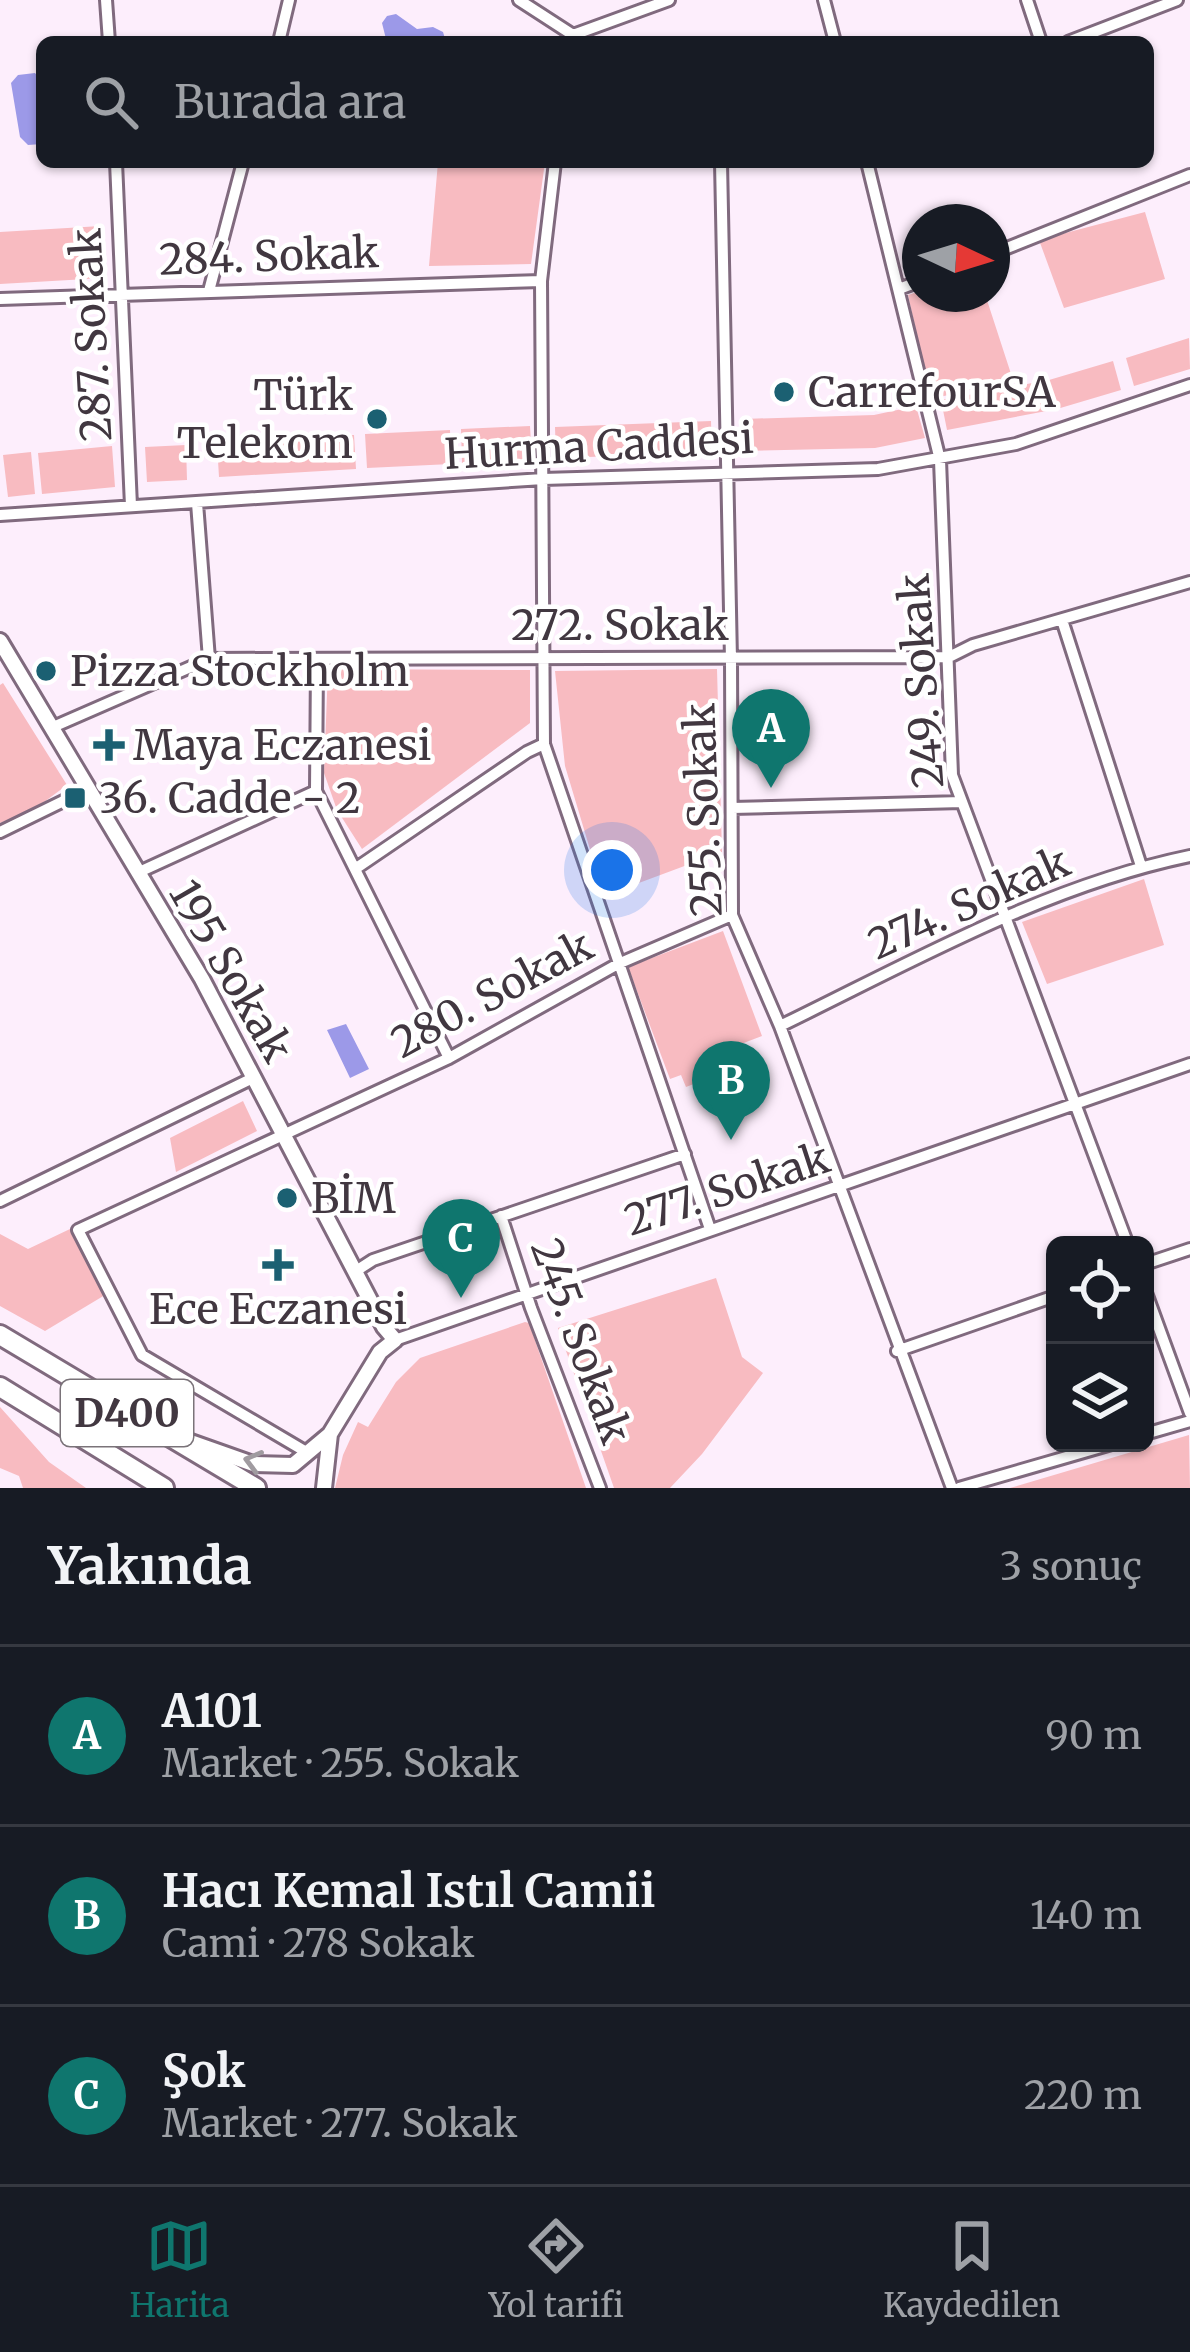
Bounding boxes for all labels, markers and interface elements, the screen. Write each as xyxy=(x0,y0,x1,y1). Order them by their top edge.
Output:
search box xyxy=(36,36,1154,168)
icon: search xyxy=(78,69,144,135)
text: Burada ara xyxy=(174,74,406,130)
north arrow xyxy=(902,204,1010,312)
street label: 284. Sokak xyxy=(158,226,380,286)
street label: 287. Sokak xyxy=(59,227,123,443)
place label: CarrefourSA xyxy=(808,366,1056,418)
place label: Türk Telekom xyxy=(177,369,353,469)
marker: CarrefourSA xyxy=(771,379,797,405)
marker: Türk Telekom xyxy=(364,406,390,432)
street label: Hurma Caddesi xyxy=(443,412,755,480)
street label: 249. Sokak xyxy=(888,572,954,790)
street label: 272. Sokak xyxy=(511,599,729,651)
place label: Pizza Stockholm xyxy=(70,645,409,697)
marker: Pizza Stockholm xyxy=(33,658,59,684)
pin: A xyxy=(732,689,810,788)
street label: 255. Sokak xyxy=(673,702,733,918)
place label: Maya Eczanesi xyxy=(133,719,431,771)
marker: Maya Eczanesi xyxy=(96,732,122,758)
place label: 36. Cadde - 2 xyxy=(99,772,361,824)
marker: 36. Cadde - 2 xyxy=(62,785,88,811)
street label: 274. Sokak xyxy=(860,835,1078,970)
your location xyxy=(582,840,642,900)
street label: 195 Sokak xyxy=(158,871,304,1071)
street label: 280. Sokak xyxy=(383,919,602,1069)
pin: B xyxy=(692,1041,770,1140)
street label: 277. Sokak xyxy=(618,1131,836,1247)
place label: BİM xyxy=(311,1172,396,1224)
marker: BİM xyxy=(274,1185,300,1211)
pin: C xyxy=(422,1199,500,1298)
street label: 245. Sokak xyxy=(520,1231,642,1451)
map controls xyxy=(1046,1236,1154,1452)
button: locate xyxy=(1046,1236,1154,1344)
marker: Ece Eczanesi xyxy=(265,1252,291,1278)
place label: Ece Eczanesi xyxy=(149,1283,407,1335)
button: layers xyxy=(1046,1344,1154,1452)
road number: D400 xyxy=(61,1380,193,1446)
one-way arrow xyxy=(243,1451,264,1476)
text: Yakında xyxy=(48,1534,252,1598)
text: 3 sonuç xyxy=(1000,1542,1142,1591)
text: A101 xyxy=(162,1683,262,1739)
text: A xyxy=(73,1711,101,1760)
text: 90 m xyxy=(1045,1711,1142,1760)
text: Market · 255. Sokak xyxy=(162,1739,519,1788)
text: Hacı Kemal Istıl Camii xyxy=(162,1863,655,1919)
text: B xyxy=(73,1891,101,1940)
text: 140 m xyxy=(1030,1891,1142,1940)
text: Cami · 278 Sokak xyxy=(162,1919,475,1968)
text: Şok xyxy=(162,2043,246,2099)
text: C xyxy=(74,2071,100,2120)
text: 220 m xyxy=(1024,2071,1142,2120)
text: Market · 277. Sokak xyxy=(162,2099,517,2148)
tab: Harita xyxy=(130,2213,229,2326)
tab: Yol tarifi xyxy=(489,2213,624,2326)
tab: Kaydedilen xyxy=(883,2213,1060,2326)

